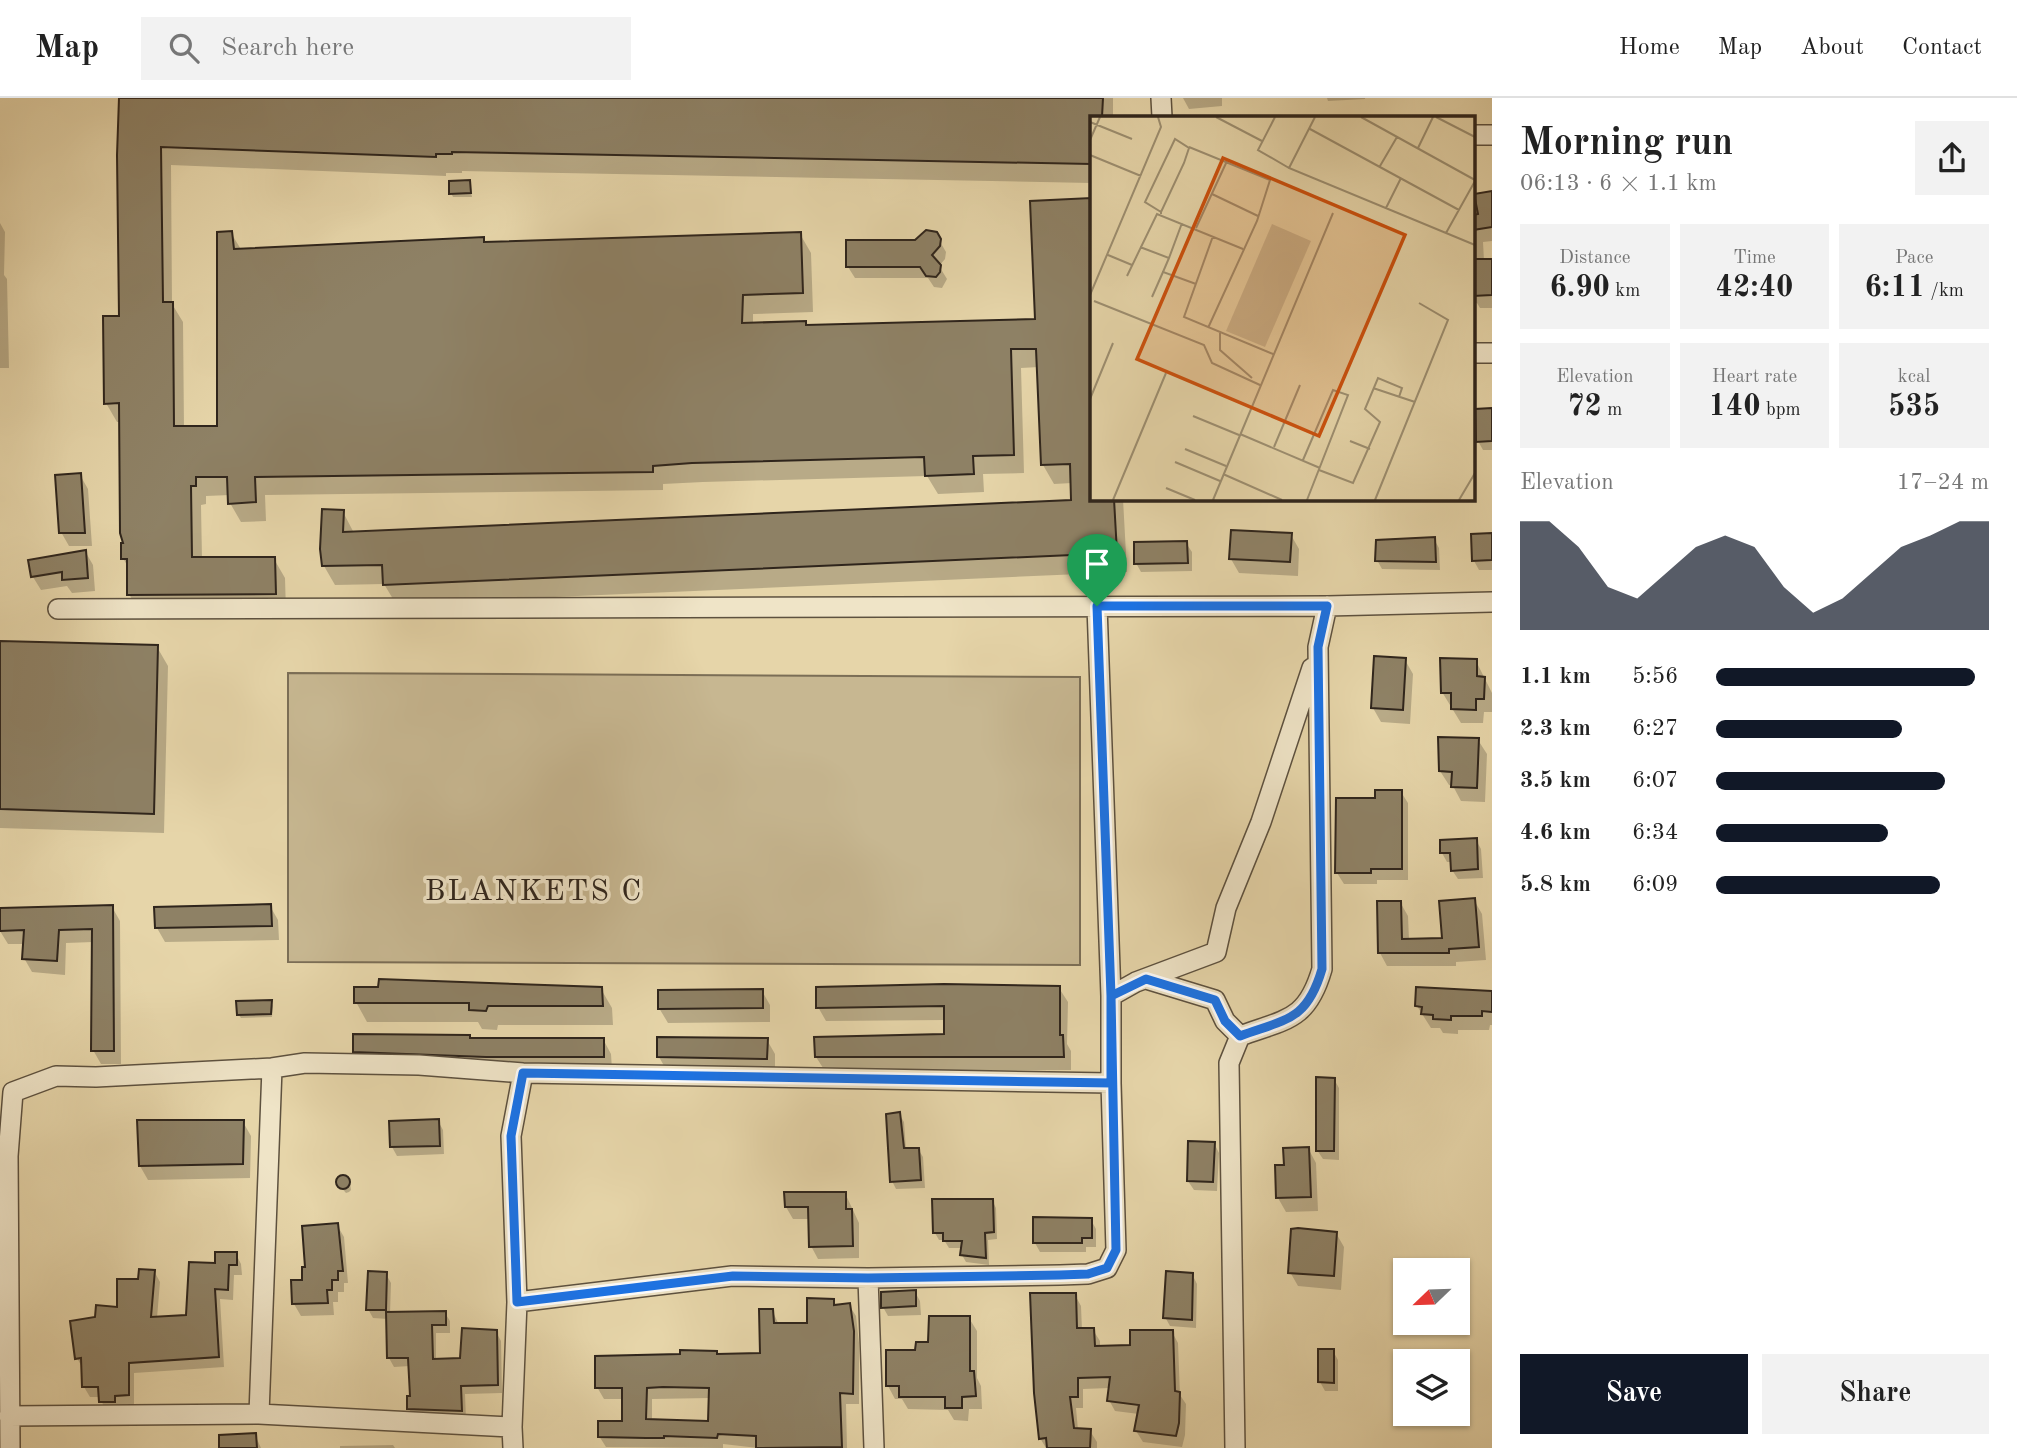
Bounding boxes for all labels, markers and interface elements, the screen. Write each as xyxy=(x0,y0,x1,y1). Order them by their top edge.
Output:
search box xyxy=(141,17,631,80)
icon: search xyxy=(165,29,203,67)
text: Map xyxy=(35,32,99,65)
text: Search here xyxy=(221,35,354,61)
text: Home xyxy=(1619,36,1680,60)
text: Map xyxy=(1718,36,1762,60)
text: About xyxy=(1800,36,1864,60)
text: Contact xyxy=(1902,36,1982,60)
inset map xyxy=(1090,116,1475,500)
button: share xyxy=(1915,121,1989,195)
text: Morning run xyxy=(1520,125,1733,163)
text: 06:13 · 6 × 1.1 km xyxy=(1520,172,1717,195)
text: Distance xyxy=(1559,249,1631,268)
text: Time xyxy=(1733,249,1776,268)
text: Pace xyxy=(1895,249,1933,268)
text: 6.90 xyxy=(1549,273,1610,303)
text: 42:40 xyxy=(1715,273,1793,303)
text: 6:11 xyxy=(1864,273,1925,303)
text: km xyxy=(1610,282,1640,301)
text: /km xyxy=(1925,282,1964,301)
text: Elevation xyxy=(1556,368,1633,387)
text: Heart rate xyxy=(1712,368,1797,387)
text: kcal xyxy=(1898,368,1931,387)
text: 72 xyxy=(1567,392,1602,422)
text: 140 xyxy=(1708,392,1761,422)
text: 535 xyxy=(1888,392,1940,422)
text: m xyxy=(1602,401,1622,420)
text: bpm xyxy=(1761,401,1801,420)
text: Elevation xyxy=(1520,471,1614,494)
text: 17–24 m xyxy=(1897,471,1989,494)
pin xyxy=(1067,534,1127,606)
icon: arrive xyxy=(1078,545,1116,583)
text: 1.1 km xyxy=(1520,665,1591,688)
text: 5:56 xyxy=(1632,665,1678,688)
text: 2.3 km xyxy=(1520,717,1591,740)
text: 6:27 xyxy=(1632,717,1678,740)
text: 3.5 km xyxy=(1520,769,1591,792)
text: 6:07 xyxy=(1632,769,1678,792)
text: 4.6 km xyxy=(1520,821,1591,844)
text: 6:34 xyxy=(1632,821,1678,844)
text: 5.8 km xyxy=(1520,873,1591,896)
text: 6:09 xyxy=(1632,873,1678,896)
district label: BLANKETS C xyxy=(425,877,643,907)
north arrow xyxy=(1393,1258,1470,1335)
map controls xyxy=(1393,1258,1470,1426)
button: layers xyxy=(1393,1349,1470,1426)
button: Save xyxy=(1520,1354,1748,1434)
button: Share xyxy=(1762,1354,1989,1434)

